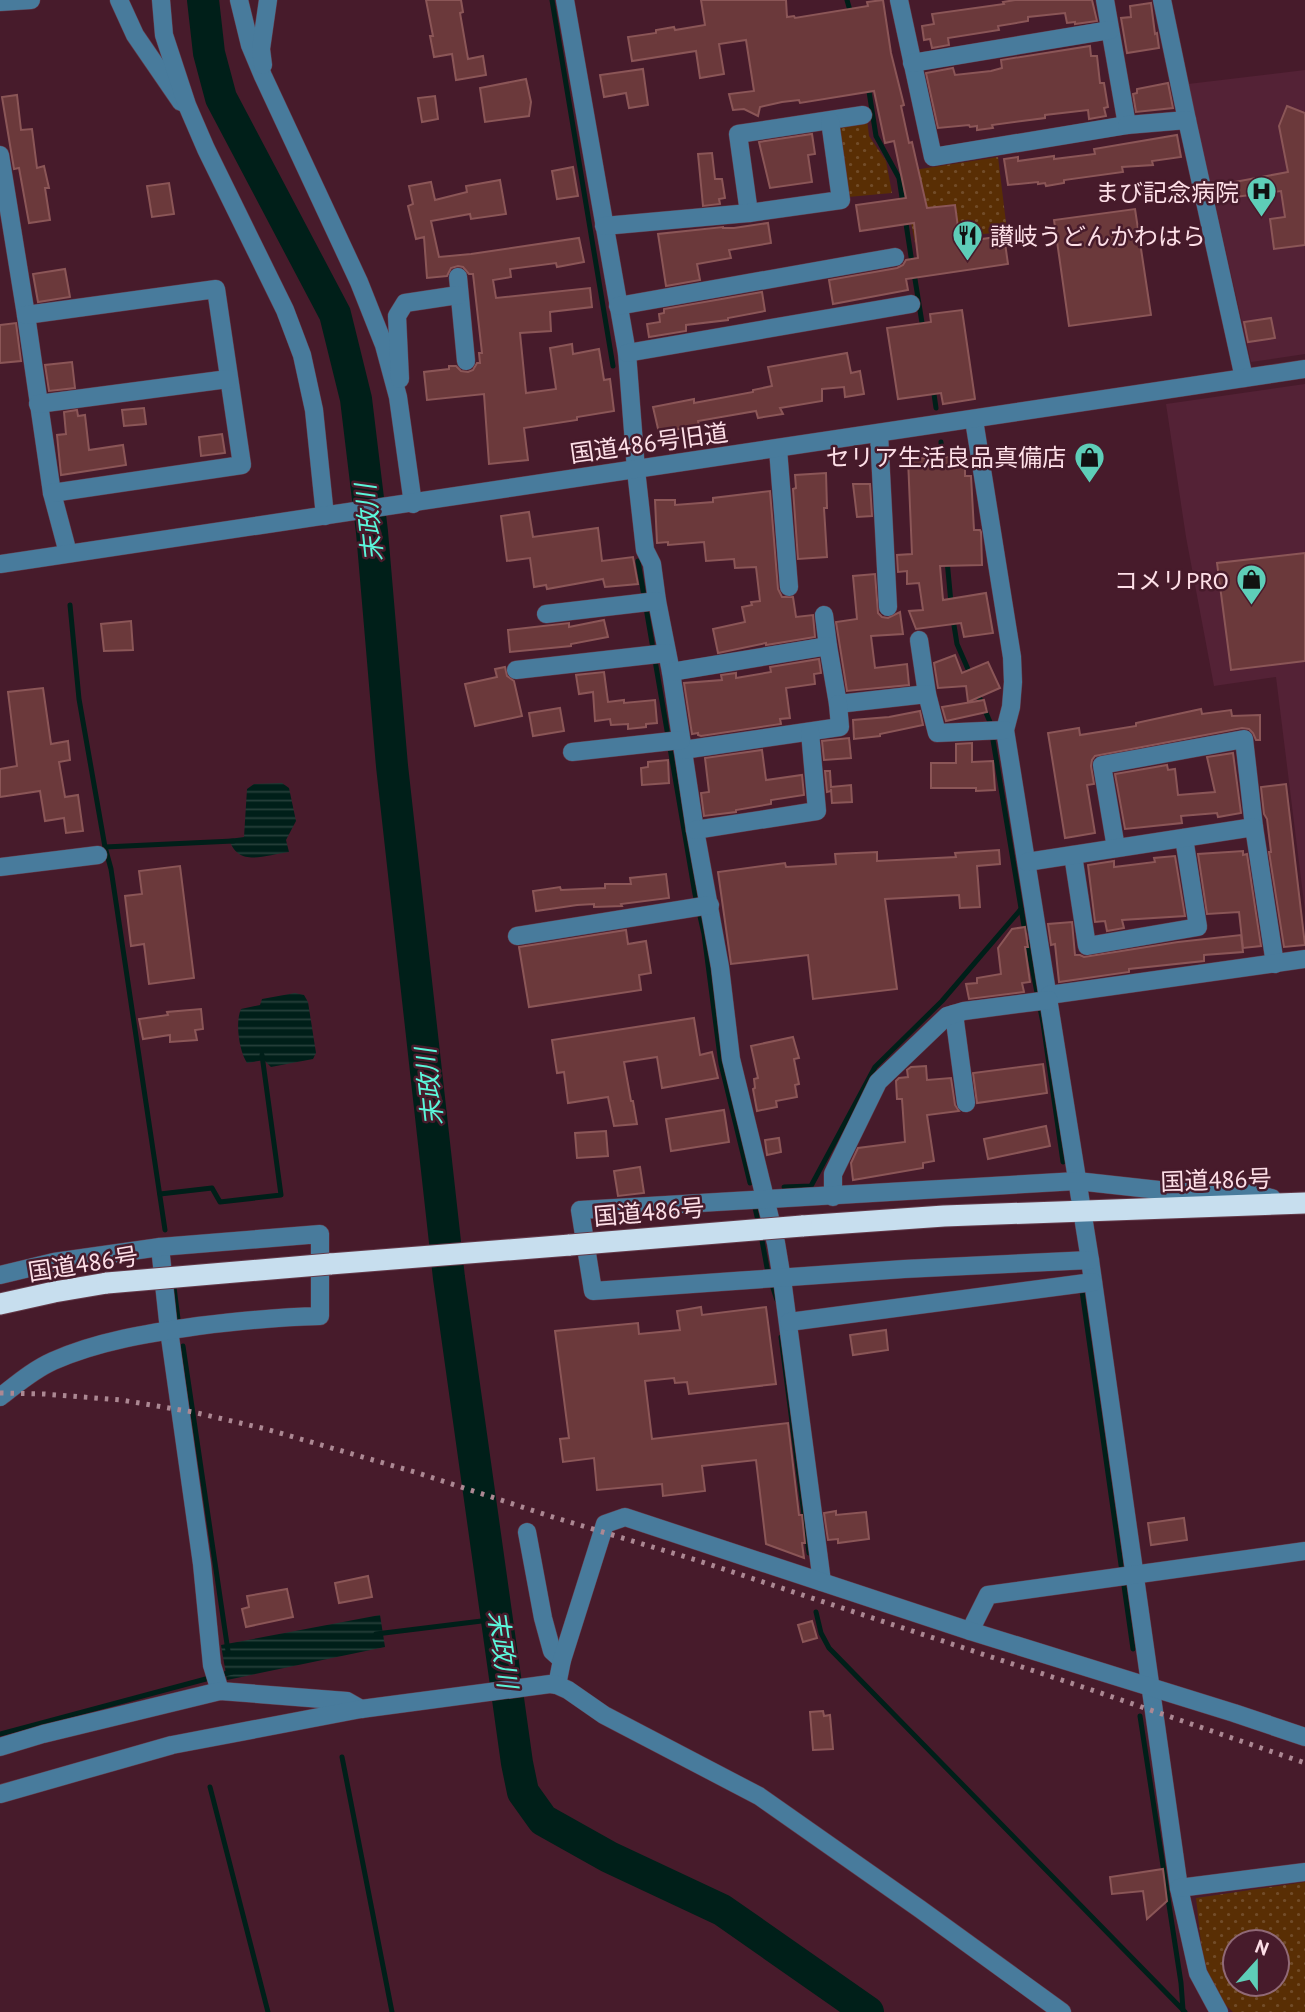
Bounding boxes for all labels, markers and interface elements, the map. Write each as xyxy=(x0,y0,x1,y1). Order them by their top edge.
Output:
hospital icon: まび記念病院 xyxy=(1245,175,1279,219)
place label: まび記念病院 xyxy=(1095,177,1239,208)
restaurant icon: 讃岐うどんかわはら xyxy=(950,219,984,263)
place label: 讃岐うどんかわはら xyxy=(990,221,1206,252)
street label: 国道486号旧道 xyxy=(568,417,730,469)
shop icon: セリア生活良品真備店 xyxy=(1072,440,1106,484)
place label: セリア生活良品真備店 xyxy=(826,442,1066,473)
water label: 末政川 xyxy=(348,480,389,564)
shop icon: コメリPRO xyxy=(1235,563,1269,607)
place label: コメリPRO xyxy=(1114,565,1229,596)
water label: 末政川 xyxy=(408,1044,449,1128)
street label: 国道486号 xyxy=(1160,1163,1272,1197)
street label: 国道486号 xyxy=(592,1192,706,1232)
street label: 国道486号 xyxy=(26,1240,140,1288)
water label: 末政川 xyxy=(481,1608,525,1693)
north arrow xyxy=(1221,1928,1291,1998)
text: N xyxy=(1252,1934,1272,1961)

